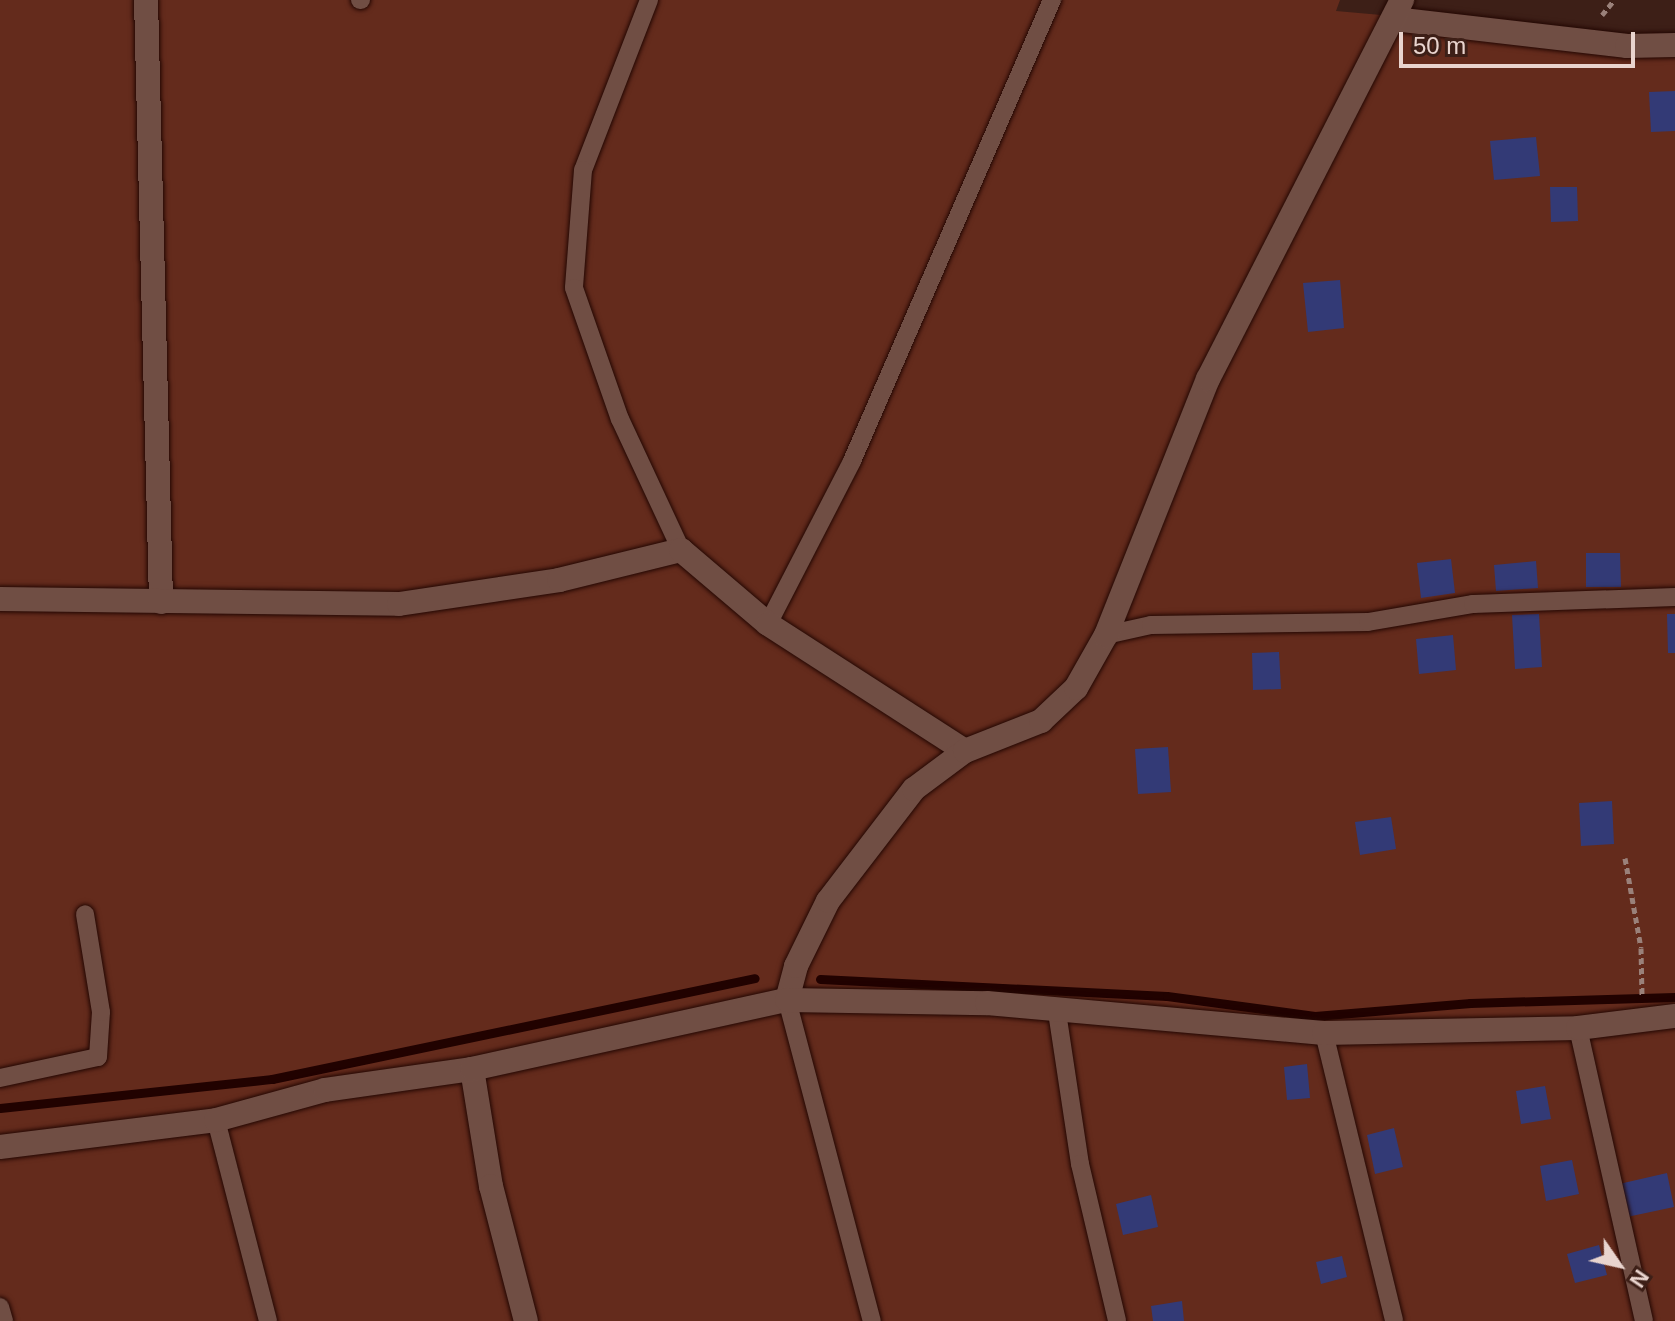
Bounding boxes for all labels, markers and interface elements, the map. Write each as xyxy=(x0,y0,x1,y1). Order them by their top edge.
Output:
scale bar xyxy=(1403,16,1639,66)
text: 50 m xyxy=(1413,32,1466,59)
north arrow xyxy=(1579,1225,1659,1305)
text: N xyxy=(1625,1265,1654,1292)

